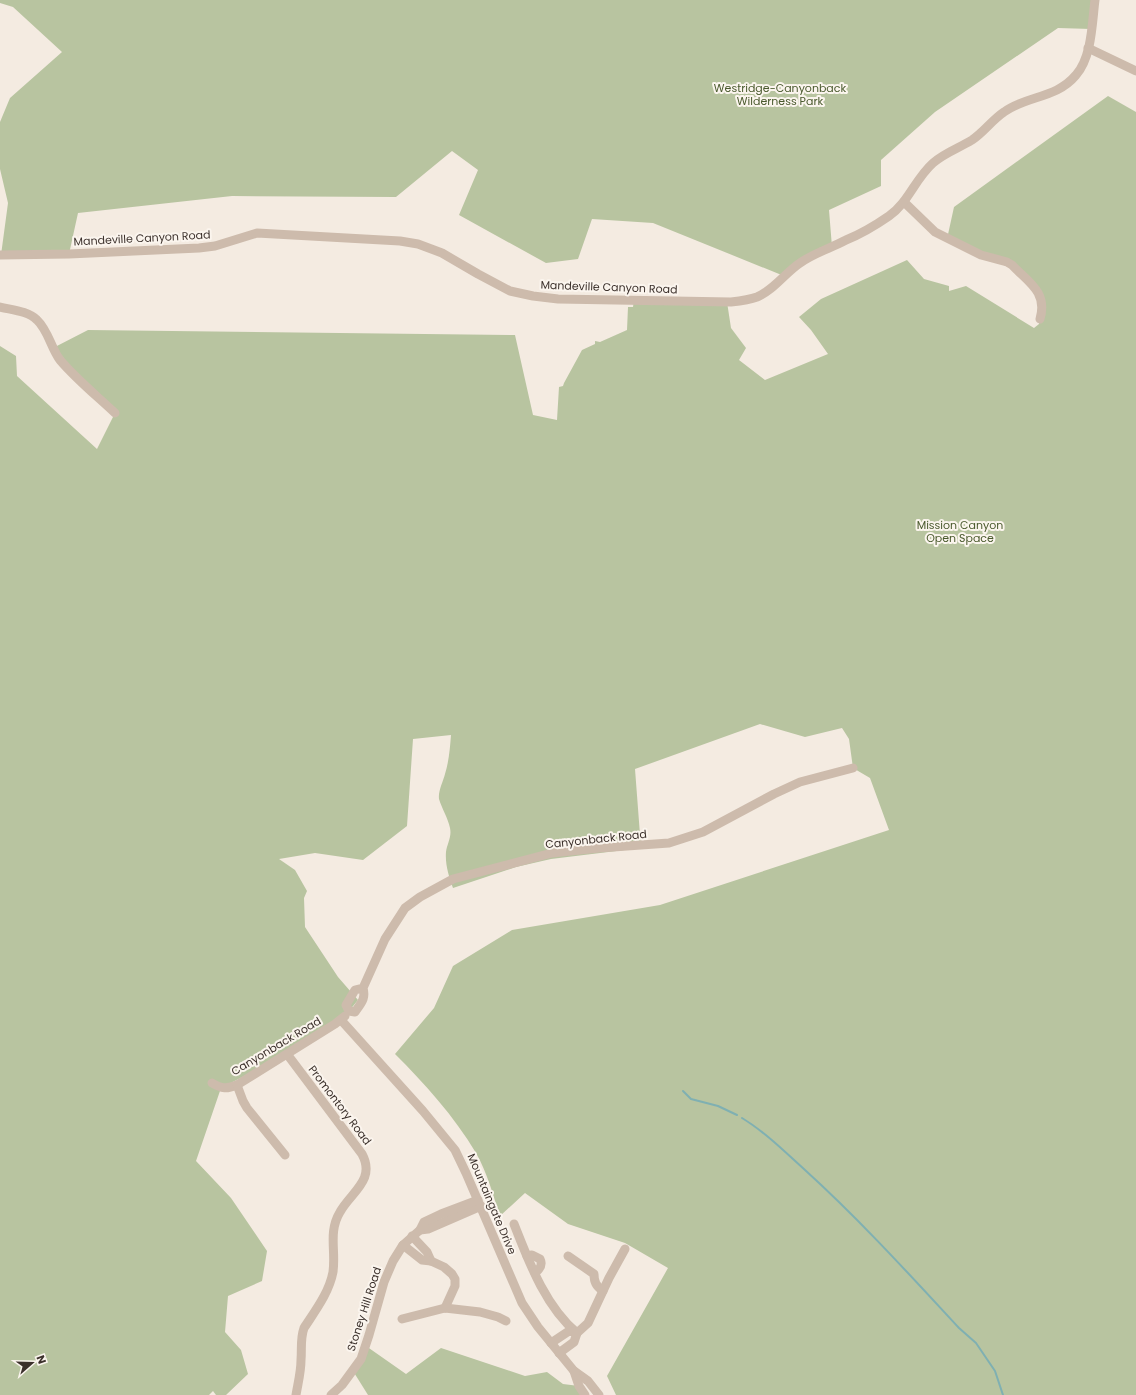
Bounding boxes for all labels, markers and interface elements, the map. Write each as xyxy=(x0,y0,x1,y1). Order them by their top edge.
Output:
park label: Westridge-Canyonback Wilderness Park xyxy=(714,80,846,109)
street label: Mandeville Canyon Road xyxy=(73,226,211,250)
street label: Mandeville Canyon Road xyxy=(540,277,678,297)
park label: Mission Canyon Open Space xyxy=(917,517,1003,546)
street label: Canyonback Road xyxy=(544,826,648,852)
street label: Canyonback Road xyxy=(228,1013,324,1079)
street label: Promontory Road xyxy=(305,1062,375,1148)
street label: Mountaingate Drive xyxy=(464,1151,521,1257)
street label: Stoney Hill Road xyxy=(343,1265,385,1353)
north arrow xyxy=(12,1343,52,1383)
text: N xyxy=(32,1353,50,1366)

